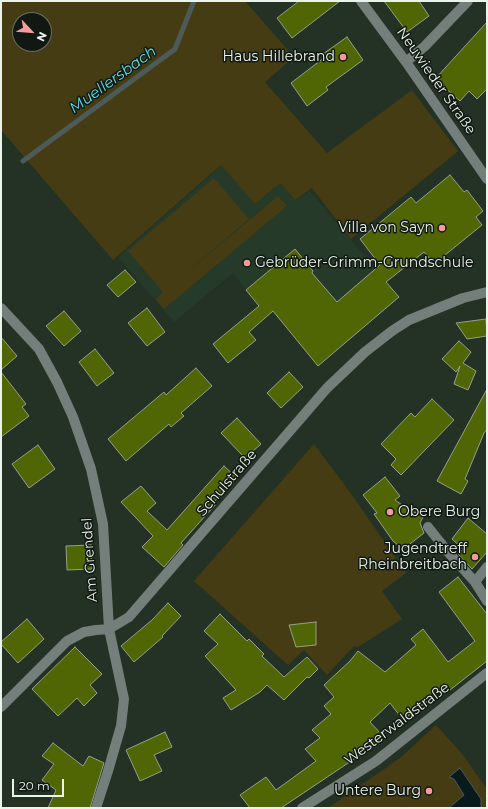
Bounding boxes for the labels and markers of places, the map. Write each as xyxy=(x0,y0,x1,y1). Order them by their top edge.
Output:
place label: Haus Hillebrand xyxy=(223,49,335,65)
marker: Haus Hillebrand xyxy=(338,52,348,62)
place label: Villa von Sayn xyxy=(338,220,434,236)
marker: Villa von Sayn xyxy=(437,223,447,233)
place label: Gebrüder-Grimm-Grundschule xyxy=(255,255,473,271)
marker: Gebrüder-Grimm-Grundschule xyxy=(242,258,252,268)
place label: Obere Burg xyxy=(398,504,480,520)
marker: Obere Burg xyxy=(385,507,395,517)
place label: Jugendtreff Rheinbreitbach xyxy=(358,541,467,574)
marker: Jugendtreff Rheinbreitbach xyxy=(470,552,480,562)
place label: Untere Burg xyxy=(334,783,421,799)
marker: Untere Burg xyxy=(424,786,434,796)

